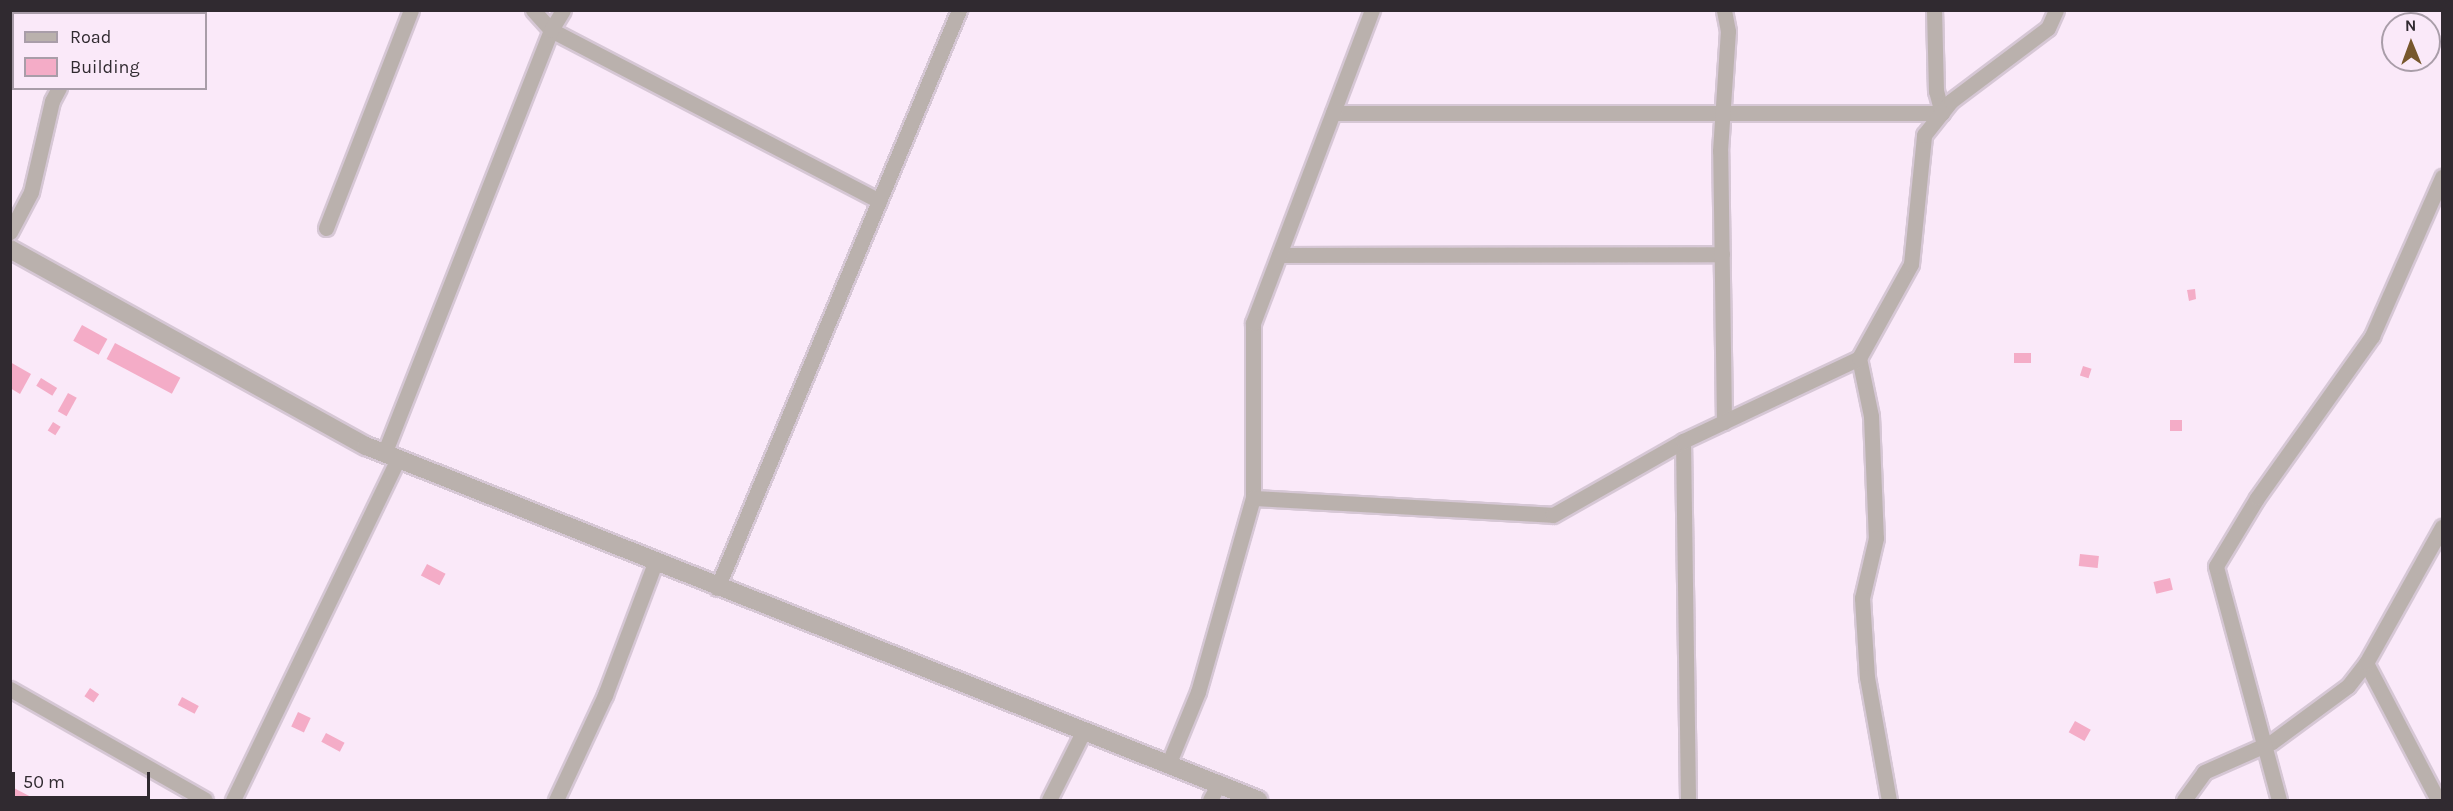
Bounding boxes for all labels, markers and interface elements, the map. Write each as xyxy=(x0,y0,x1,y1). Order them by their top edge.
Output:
legend xyxy=(12,12,207,90)
north arrow xyxy=(2381,12,2441,72)
text: N xyxy=(2405,16,2417,35)
text: Road xyxy=(70,26,111,48)
text: Building xyxy=(70,56,140,78)
scale bar xyxy=(15,760,153,798)
text: 50 m xyxy=(23,771,65,793)

